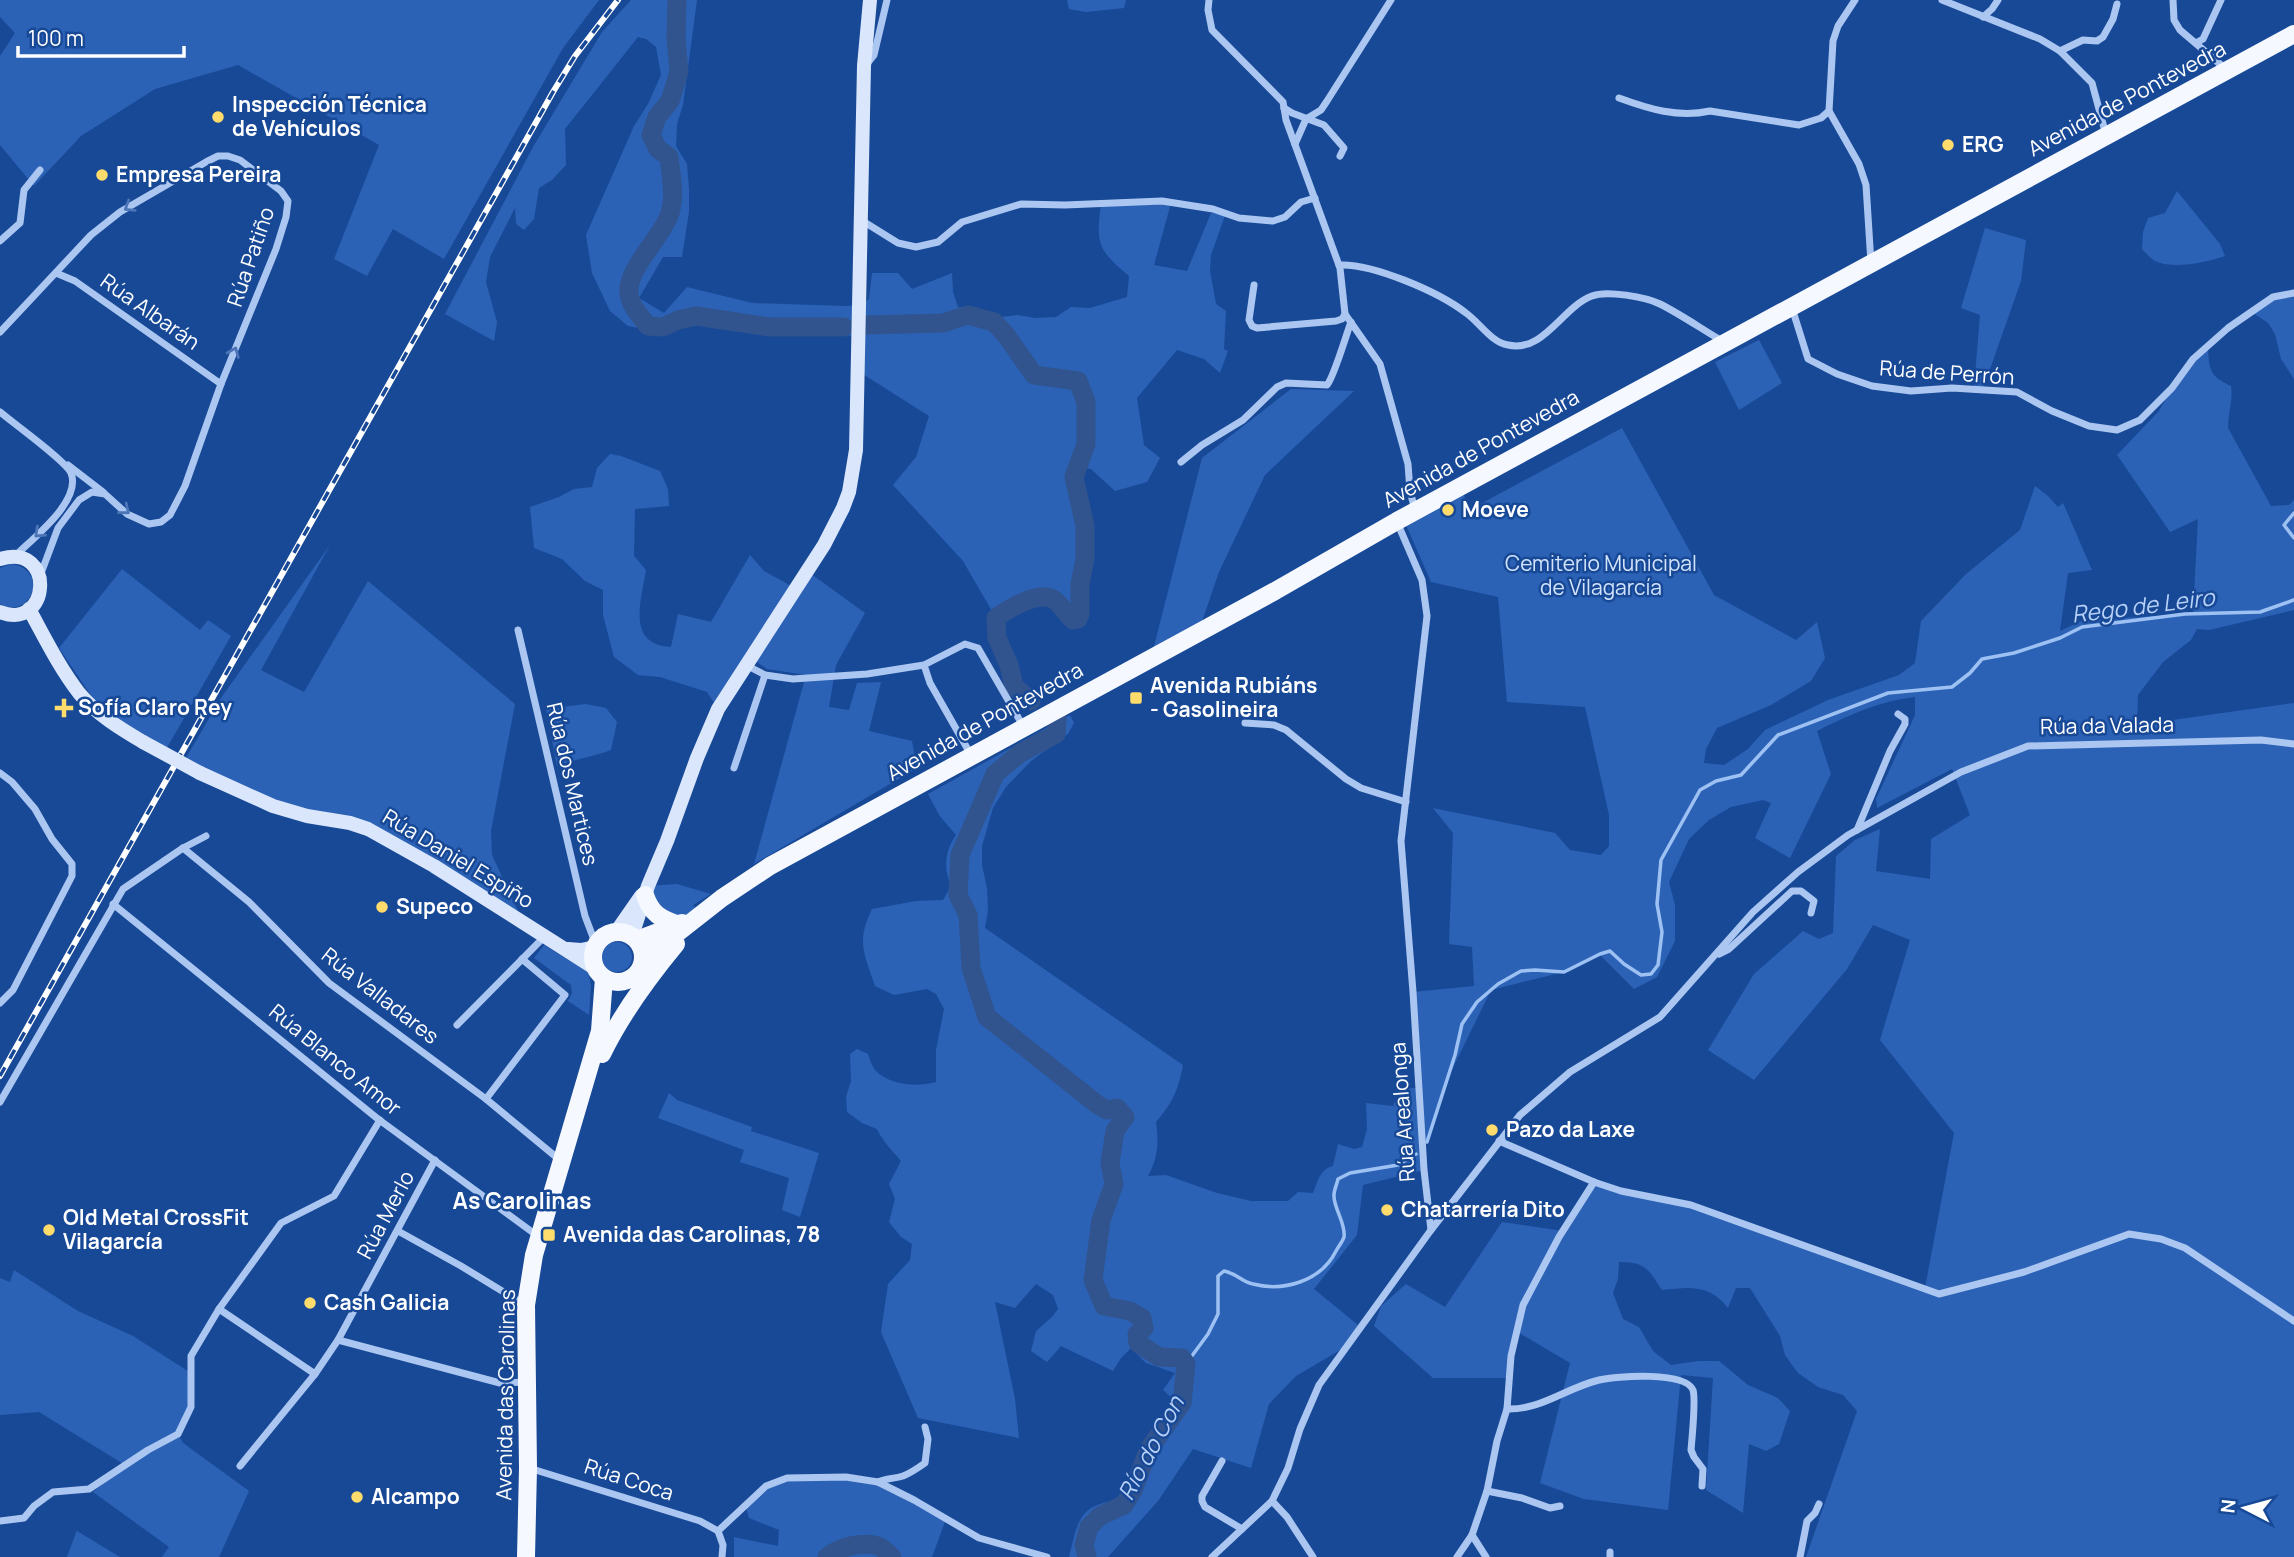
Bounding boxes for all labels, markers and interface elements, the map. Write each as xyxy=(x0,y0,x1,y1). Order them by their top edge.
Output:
scale bar xyxy=(18,14,184,58)
text: 100 m xyxy=(28,24,84,52)
street label: Avenida de Pontevedra xyxy=(2023,34,2230,162)
place label: Inspección Técnica de Vehículos xyxy=(232,90,427,142)
marker: Inspección Técnica de Vehículos xyxy=(210,109,226,125)
place label: ERG xyxy=(1962,130,2004,158)
marker: ERG xyxy=(1940,137,1956,153)
place label: Empresa Pereira xyxy=(116,160,281,188)
marker: Empresa Pereira xyxy=(94,167,110,183)
one-way arrow xyxy=(123,199,136,212)
street label: Rúa Patiño xyxy=(220,203,280,310)
street label: Rúa Albarán xyxy=(95,267,206,356)
one-way arrow xyxy=(226,347,240,359)
street label: Rúa de Perrón xyxy=(1879,353,2015,391)
street label: Avenida de Pontevedra xyxy=(1377,382,1584,514)
place label: Moeve xyxy=(1462,495,1529,523)
one-way arrow xyxy=(117,502,129,515)
marker: Moeve xyxy=(1440,502,1456,518)
one-way arrow xyxy=(34,525,47,538)
park label: Cemiterio Municipal de Vilagarcía xyxy=(1505,549,1697,601)
water label: Rego de Leiro xyxy=(2070,580,2217,630)
street label: Avenida de Pontevedra xyxy=(881,655,1088,787)
place label: Avenida Rubiáns - Gasolineira xyxy=(1150,671,1317,723)
marker: Avenida Rubiáns - Gasolineira xyxy=(1128,690,1144,706)
place label: Sofía Claro Rey xyxy=(78,693,232,721)
marker: Sofía Claro Rey xyxy=(56,700,72,716)
street label: Rúa dos Martices xyxy=(541,700,605,868)
street label: Rúa da Valada xyxy=(2040,710,2174,740)
street label: Rúa Daniel Espiño xyxy=(378,802,539,914)
place label: Supeco xyxy=(396,892,473,920)
marker: Supeco xyxy=(374,899,390,915)
street label: Rúa Valladares xyxy=(316,941,445,1050)
street label: Rúa Blanco Amor xyxy=(264,997,408,1121)
street label: Rúa Arealonga xyxy=(1383,1041,1421,1183)
place label: Pazo da Laxe xyxy=(1506,1115,1635,1143)
marker: Pazo da Laxe xyxy=(1484,1122,1500,1138)
street label: Rúa Merlo xyxy=(350,1165,420,1264)
district label: As Carolinas xyxy=(453,1184,591,1216)
place label: Chatarrería Dito xyxy=(1401,1195,1565,1223)
marker: Chatarrería Dito xyxy=(1379,1202,1395,1218)
place label: Old Metal CrossFit Vilagarcía xyxy=(63,1203,249,1255)
place label: Avenida das Carolinas, 78 xyxy=(563,1220,820,1248)
marker: Old Metal CrossFit Vilagarcía xyxy=(41,1222,57,1238)
marker: Avenida das Carolinas, 78 xyxy=(541,1227,557,1243)
place label: Cash Galicia xyxy=(324,1288,449,1316)
street label: Avenida das Carolinas xyxy=(489,1289,521,1501)
marker: Cash Galicia xyxy=(302,1295,318,1311)
water label: Río do Con xyxy=(1109,1389,1192,1505)
street label: Rúa Coca xyxy=(581,1451,678,1507)
north arrow xyxy=(2210,1473,2280,1543)
place label: Alcampo xyxy=(371,1482,460,1510)
marker: Alcampo xyxy=(349,1489,365,1505)
text: N xyxy=(2214,1498,2242,1514)

